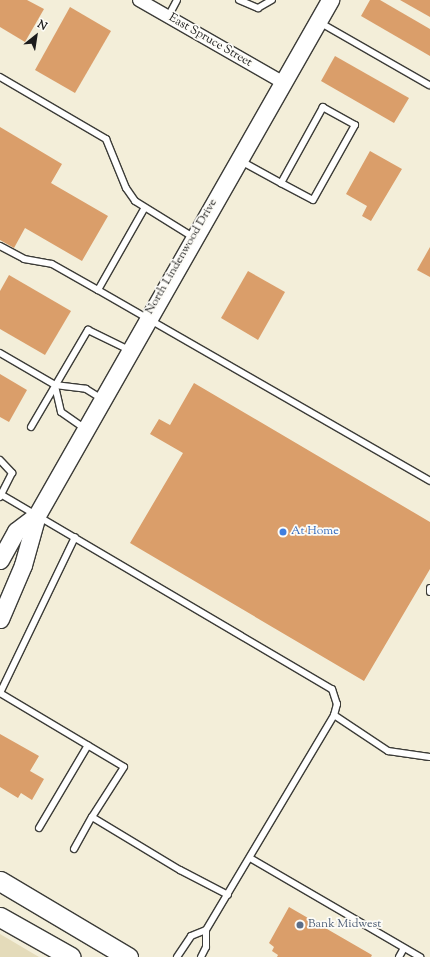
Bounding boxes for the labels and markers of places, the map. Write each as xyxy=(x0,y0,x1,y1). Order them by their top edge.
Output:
place label: At Home xyxy=(291,525,339,539)
marker: At Home xyxy=(278,527,288,537)
place label: Bank Midwest xyxy=(308,918,381,932)
marker: Bank Midwest xyxy=(295,920,305,930)

